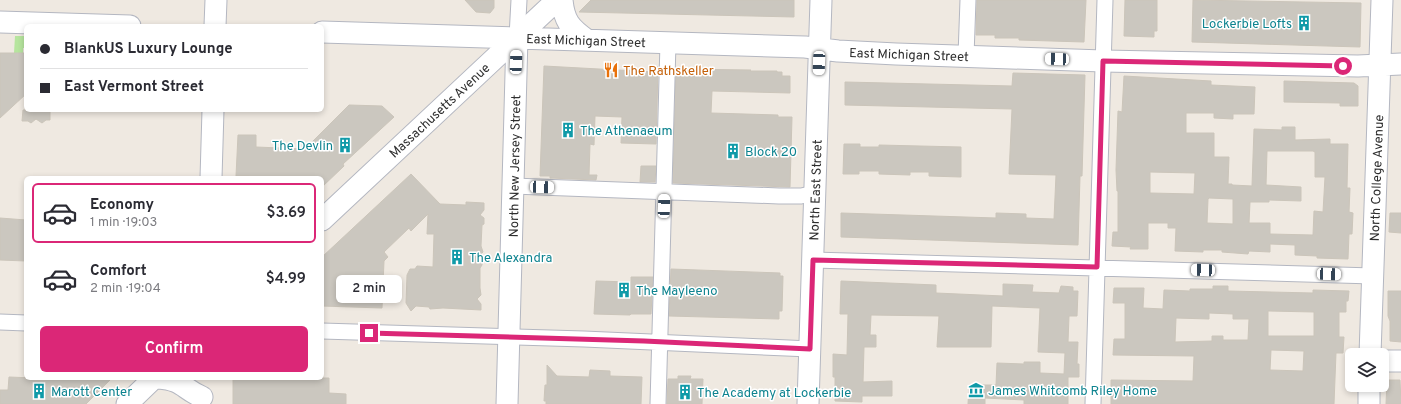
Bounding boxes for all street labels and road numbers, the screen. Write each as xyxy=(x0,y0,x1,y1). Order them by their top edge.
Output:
street label: East Michigan Street xyxy=(526,32,646,52)
street label: East Michigan Street xyxy=(849,46,969,66)
street label: Massachusetts Avenue xyxy=(387,61,494,162)
street label: North New Jersey Street xyxy=(507,94,525,238)
street label: North College Avenue xyxy=(1368,114,1388,242)
street label: North East Street xyxy=(807,139,827,241)

